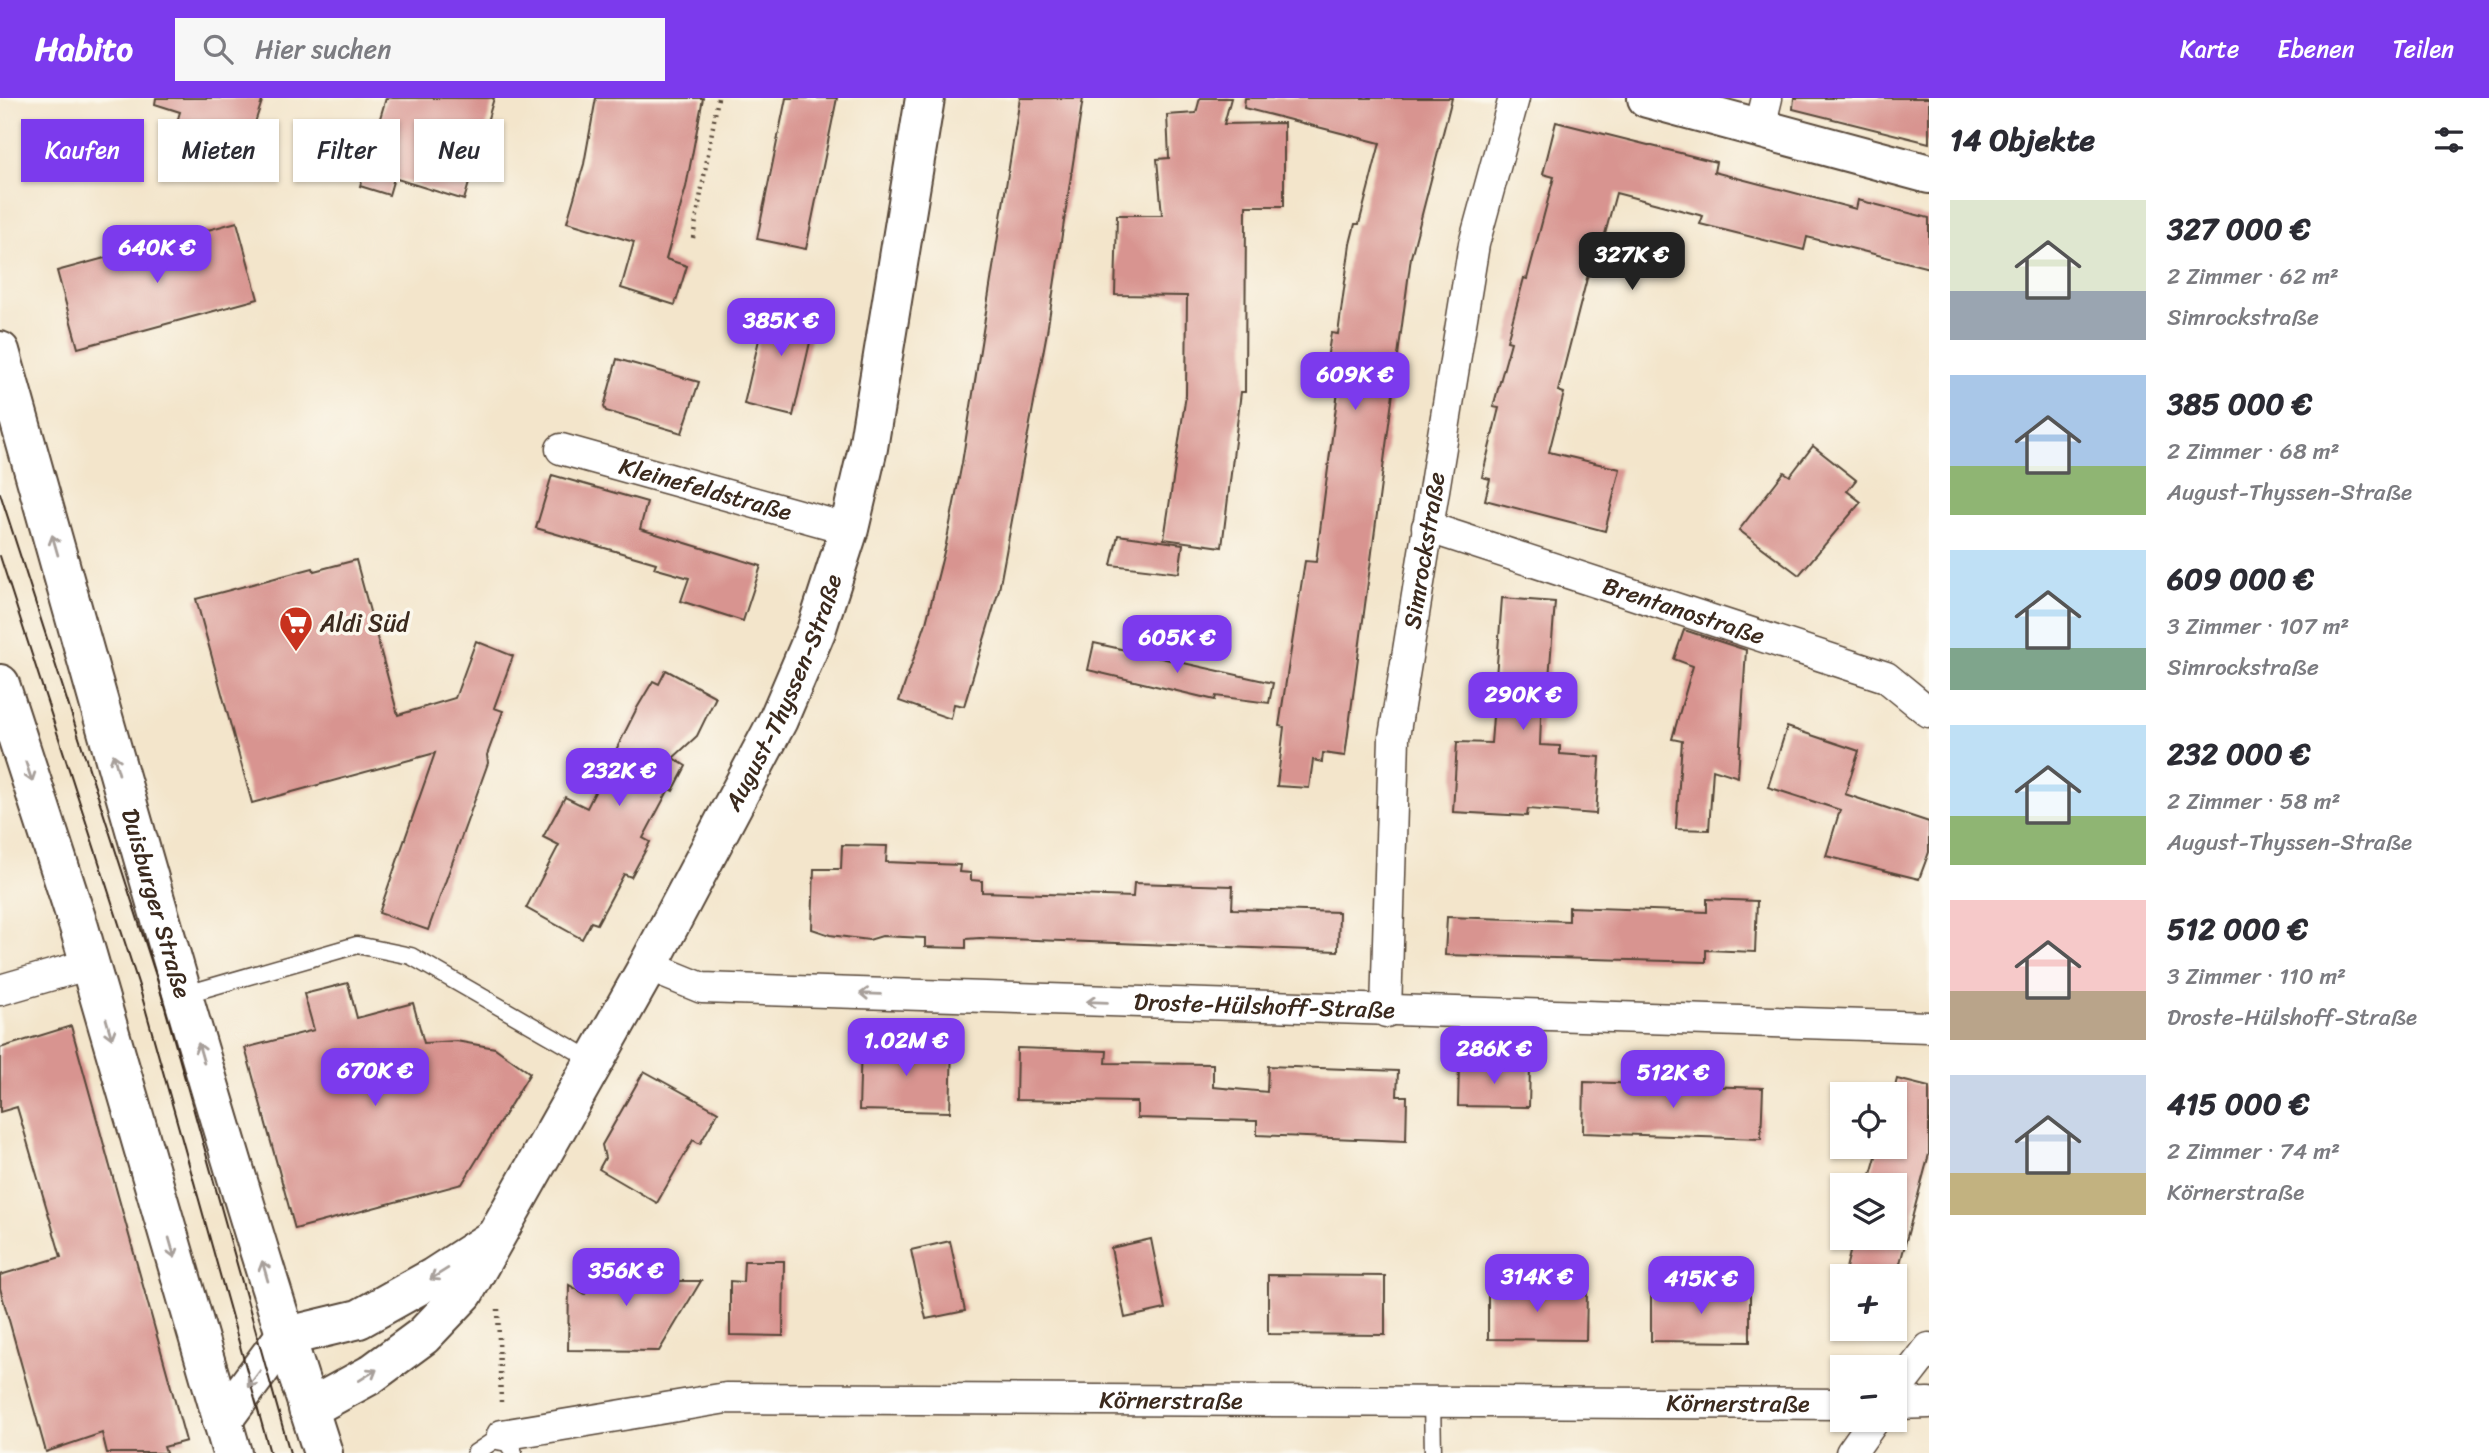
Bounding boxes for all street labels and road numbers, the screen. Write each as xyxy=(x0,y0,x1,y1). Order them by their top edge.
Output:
street label: Kleinefeldstraße xyxy=(614,445,797,533)
street label: Simrockstraße xyxy=(1391,469,1458,632)
street label: Brentanostraße xyxy=(1597,565,1770,657)
street label: August-Thyssen-Straße xyxy=(712,568,854,819)
street label: Duisburger Straße xyxy=(109,804,204,1004)
street label: Droste-Hülshoff-Straße xyxy=(1133,981,1396,1031)
street label: Körnerstraße xyxy=(1099,1379,1243,1422)
street label: Körnerstraße xyxy=(1666,1382,1810,1425)

